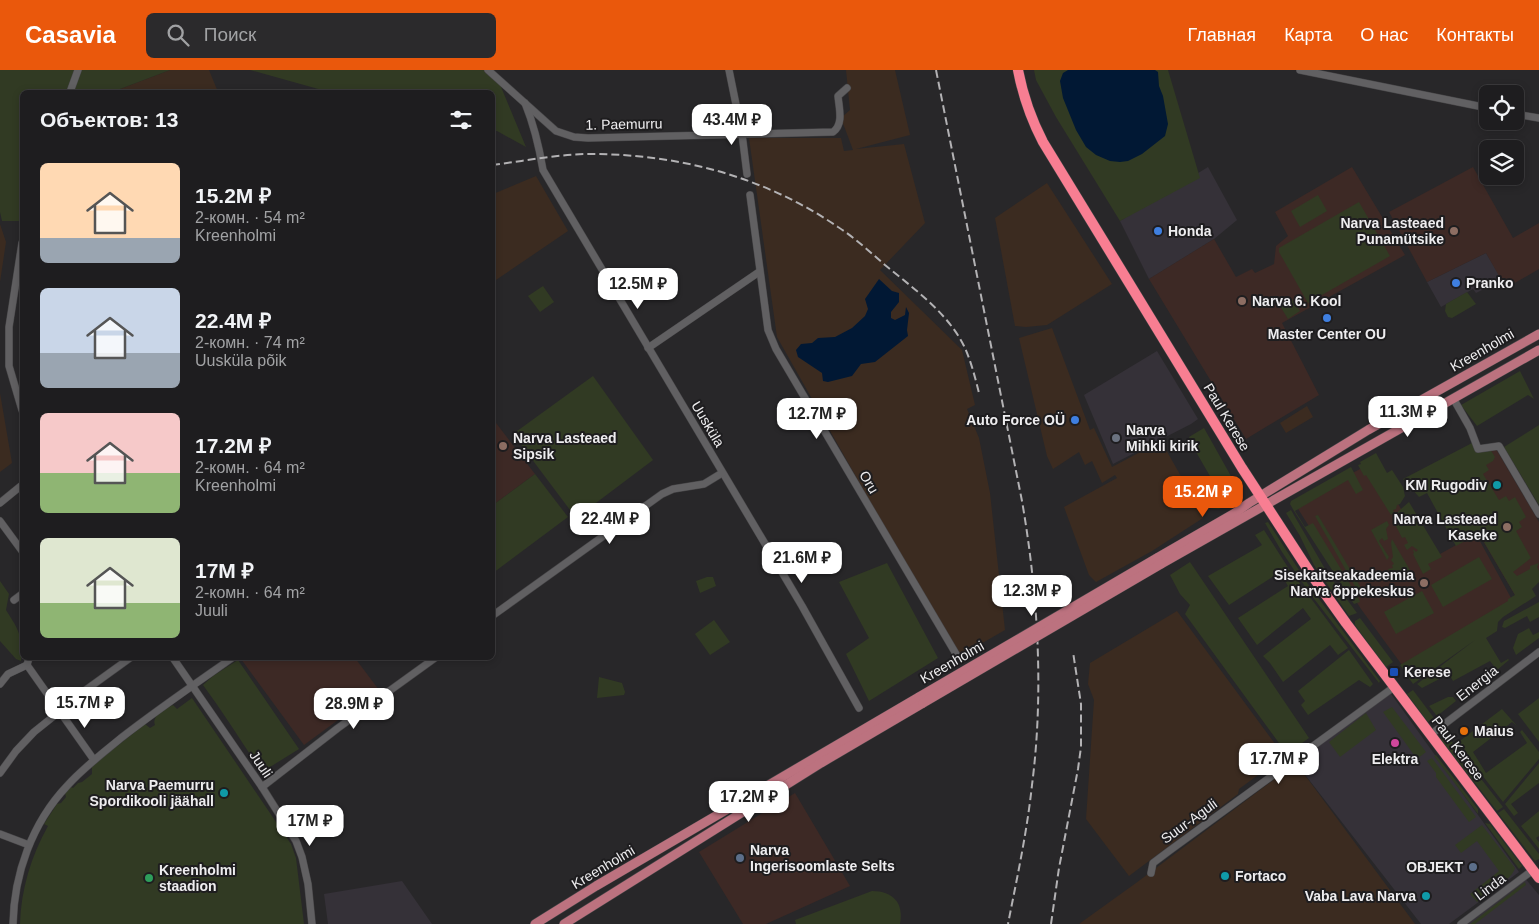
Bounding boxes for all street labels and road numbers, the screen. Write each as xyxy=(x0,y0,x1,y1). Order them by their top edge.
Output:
street label: 1. Paemurru xyxy=(585,115,663,133)
street label: Kreenholmi xyxy=(1447,325,1517,375)
street label: Paul Kerese xyxy=(1200,380,1254,454)
street label: Uusküla xyxy=(688,398,728,450)
street label: Oru xyxy=(856,468,882,496)
street label: Kreenholmi xyxy=(917,637,987,687)
street label: Energia xyxy=(1453,662,1501,704)
street label: Paul Kerese xyxy=(1429,713,1487,783)
street label: Juuli xyxy=(246,748,276,780)
street label: Suur-Aguli xyxy=(1158,795,1220,847)
street label: Kreenholmi xyxy=(569,842,637,892)
street label: Linda xyxy=(1472,870,1509,904)

